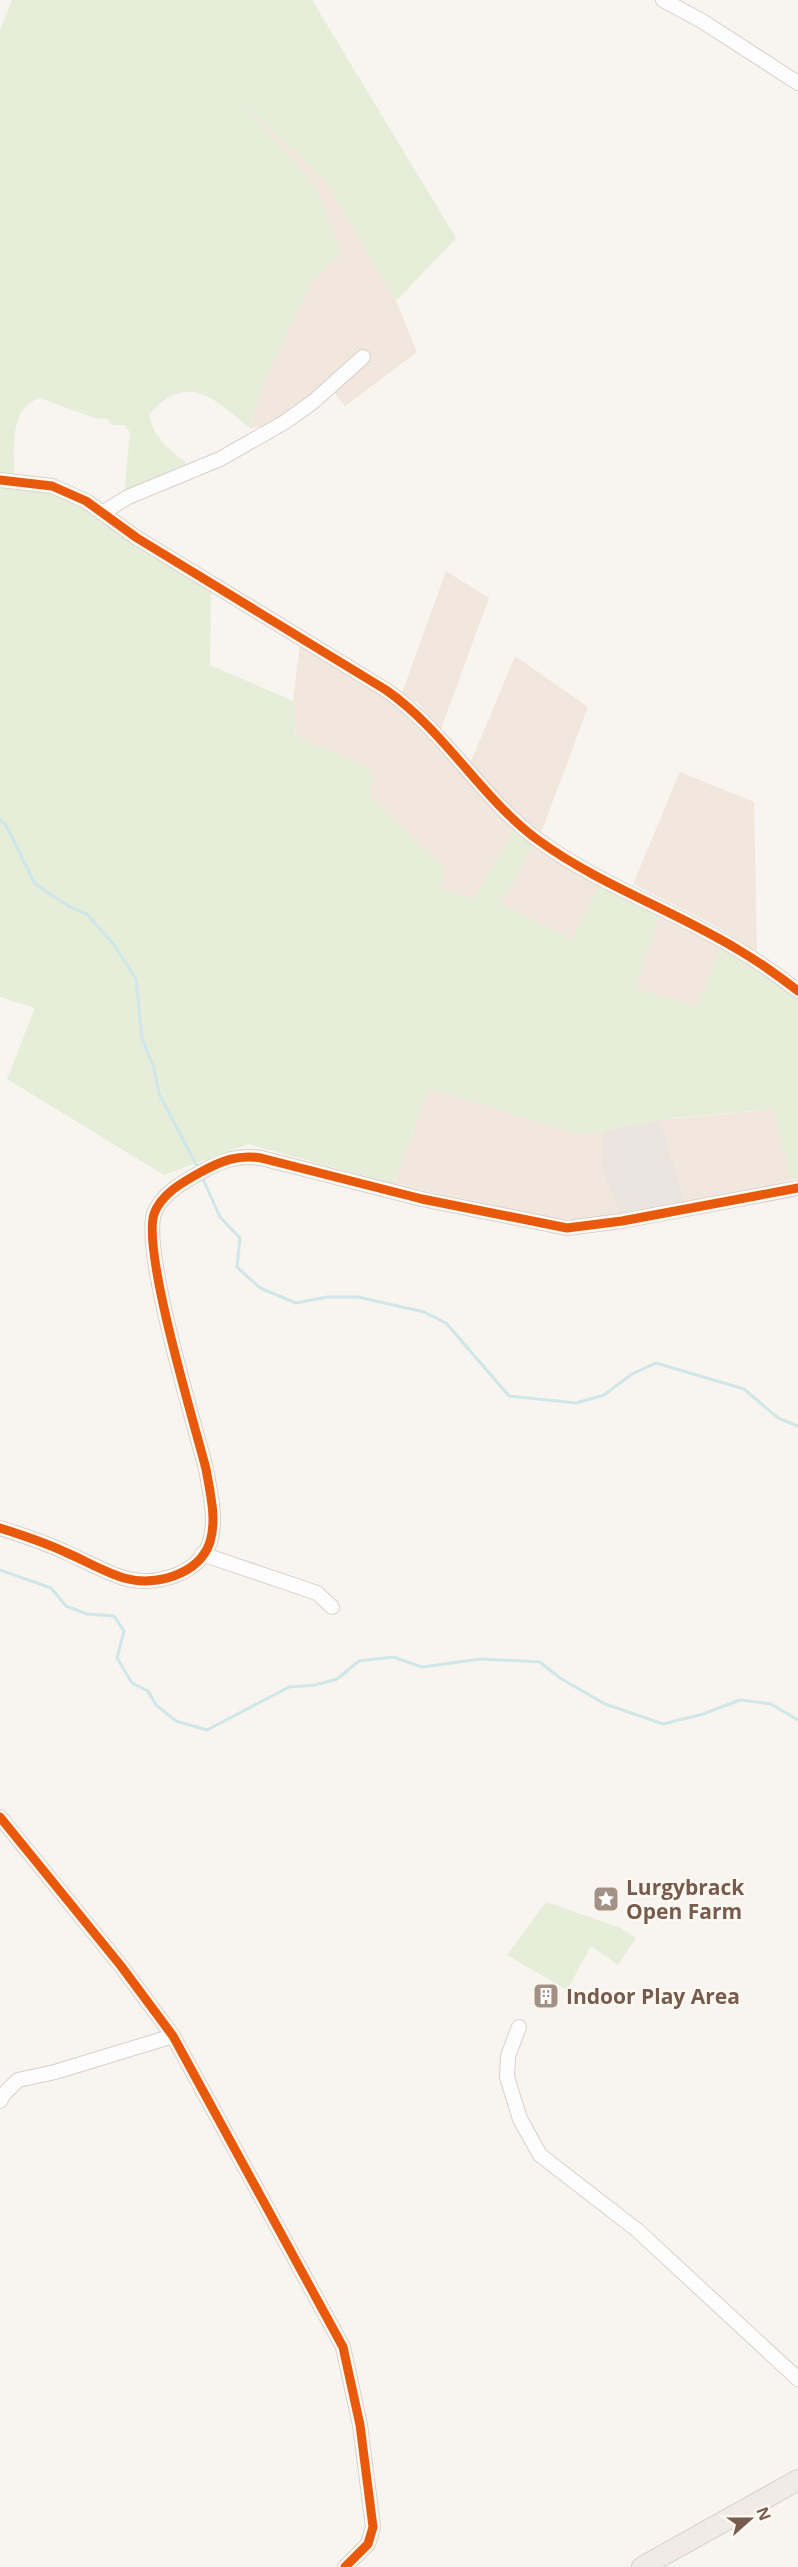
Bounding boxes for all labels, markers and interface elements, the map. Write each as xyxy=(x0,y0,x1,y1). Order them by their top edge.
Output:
place label: Lurgybrack Open Farm xyxy=(626,1873,745,1925)
place icon: Lurgybrack Open Farm xyxy=(591,1884,621,1914)
building icon: Indoor Play Area xyxy=(531,1981,561,2011)
place label: Indoor Play Area xyxy=(566,1982,740,2010)
north arrow xyxy=(720,2489,780,2549)
text: N xyxy=(751,2504,777,2524)

